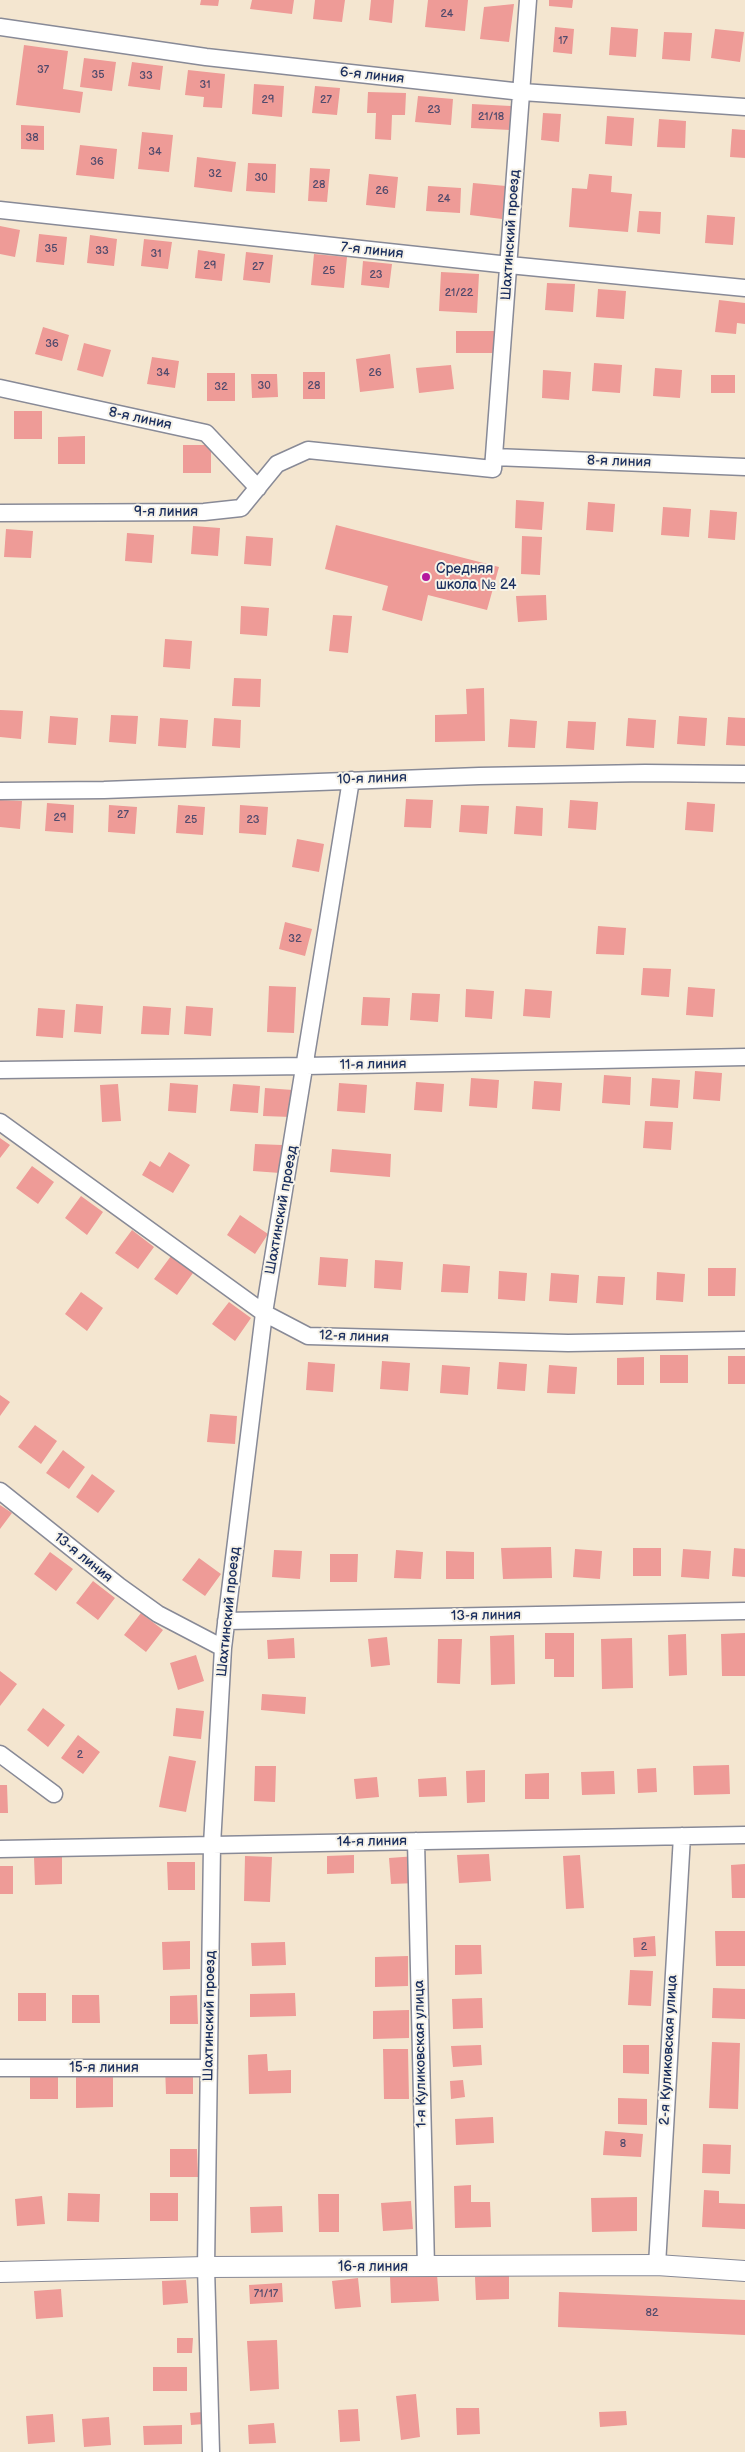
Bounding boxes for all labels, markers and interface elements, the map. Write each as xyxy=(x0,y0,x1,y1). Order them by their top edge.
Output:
house number: 24 xyxy=(440,7,454,21)
house number: 17 xyxy=(558,34,568,48)
house number: 37 xyxy=(37,63,49,77)
street label: 6-я линия xyxy=(339,64,405,88)
house number: 35 xyxy=(91,68,105,82)
house number: 33 xyxy=(139,69,153,83)
house number: 31 xyxy=(199,78,211,92)
house number: 29 xyxy=(262,93,274,107)
house number: 27 xyxy=(320,93,332,107)
house number: 23 xyxy=(427,103,441,117)
house number: 21/18 xyxy=(478,110,504,124)
house number: 38 xyxy=(25,131,39,145)
house number: 34 xyxy=(148,145,162,159)
house number: 36 xyxy=(90,155,104,169)
house number: 32 xyxy=(208,167,222,181)
street label: Шахтинский проезд xyxy=(498,169,524,301)
house number: 30 xyxy=(254,171,268,185)
house number: 28 xyxy=(313,178,325,192)
house number: 26 xyxy=(375,184,389,198)
house number: 24 xyxy=(437,192,451,206)
street label: 7-я линия xyxy=(340,239,404,263)
house number: 35 xyxy=(44,242,58,256)
house number: 33 xyxy=(95,244,109,258)
house number: 31 xyxy=(150,247,162,261)
house number: 29 xyxy=(204,259,216,273)
house number: 27 xyxy=(252,260,264,274)
house number: 25 xyxy=(323,264,335,278)
house number: 23 xyxy=(369,268,383,282)
house number: 21/22 xyxy=(445,286,473,300)
house number: 36 xyxy=(45,337,59,351)
house number: 34 xyxy=(156,366,170,380)
house number: 26 xyxy=(368,366,382,380)
house number: 30 xyxy=(257,379,271,393)
house number: 28 xyxy=(308,379,320,393)
house number: 32 xyxy=(214,380,228,394)
street label: 8-я линия xyxy=(107,404,173,434)
street label: 8-я линия xyxy=(587,452,651,472)
street label: 9-я линия xyxy=(134,504,198,520)
place label: Средняя школа № 24 xyxy=(436,561,517,594)
marker: Средняя школа № 24 xyxy=(420,571,432,583)
street label: 10-я линия xyxy=(337,769,407,789)
house number: 27 xyxy=(117,808,129,822)
house number: 29 xyxy=(54,811,66,825)
house number: 25 xyxy=(185,813,197,827)
house number: 23 xyxy=(246,813,260,827)
house number: 32 xyxy=(288,932,302,946)
street label: 11-я линия xyxy=(339,1056,407,1074)
street label: Шахтинский проезд xyxy=(262,1144,302,1276)
street label: 12-я линия xyxy=(319,1327,389,1347)
street label: 13-я линия xyxy=(51,1529,115,1587)
street label: Шахтинский проезд xyxy=(214,1546,244,1678)
street label: 13-я линия xyxy=(451,1607,521,1625)
house number: 2 xyxy=(77,1748,83,1762)
street label: 14-я линия xyxy=(337,1833,407,1851)
house number: 2 xyxy=(641,1940,647,1954)
street label: Шахтинский проезд xyxy=(200,1951,220,2081)
street label: 2-я Куликовская улица xyxy=(657,1974,681,2126)
street label: 1-я Куликовская улица xyxy=(411,1980,431,2128)
street label: 15-я линия xyxy=(69,2060,139,2076)
house number: 8 xyxy=(620,2137,626,2151)
street label: 16-я линия xyxy=(338,2259,408,2275)
house number: 71/17 xyxy=(254,2287,278,2301)
house number: 82 xyxy=(646,2306,658,2320)

